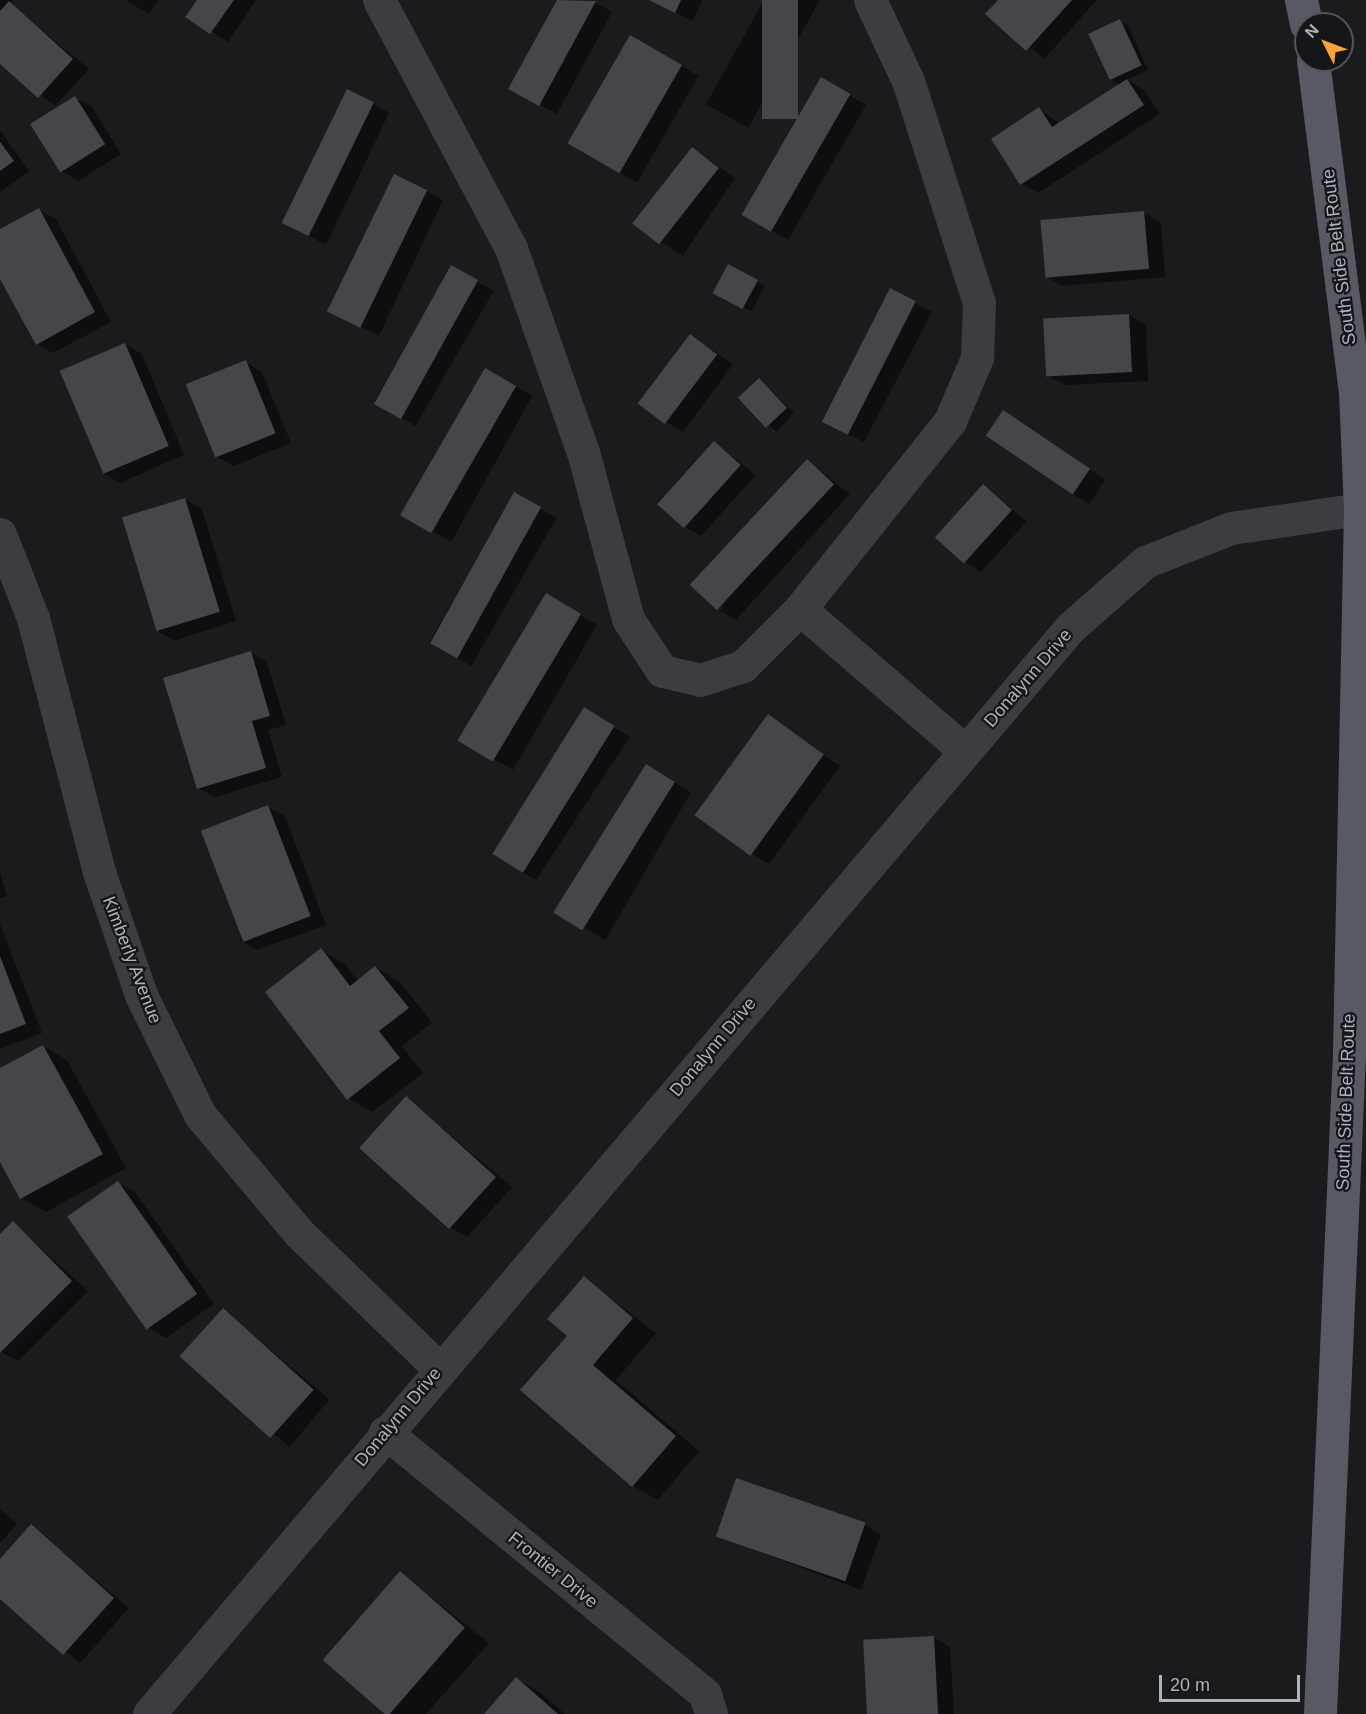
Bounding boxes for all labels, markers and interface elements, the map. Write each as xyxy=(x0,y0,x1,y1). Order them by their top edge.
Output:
north arrow xyxy=(1294,12,1354,72)
text: N xyxy=(1302,21,1322,41)
street label: South Side Belt Route xyxy=(1317,168,1361,346)
street label: Donalynn Drive xyxy=(979,624,1077,732)
street label: Kimberly Avenue xyxy=(98,893,166,1027)
street label: Donalynn Drive xyxy=(665,993,761,1101)
street label: South Side Belt Route xyxy=(1332,1013,1360,1191)
street label: Donalynn Drive xyxy=(350,1363,446,1471)
street label: Frontier Drive xyxy=(504,1527,602,1613)
scale bar xyxy=(1162,1663,1303,1701)
text: 20 m xyxy=(1170,1675,1210,1695)

